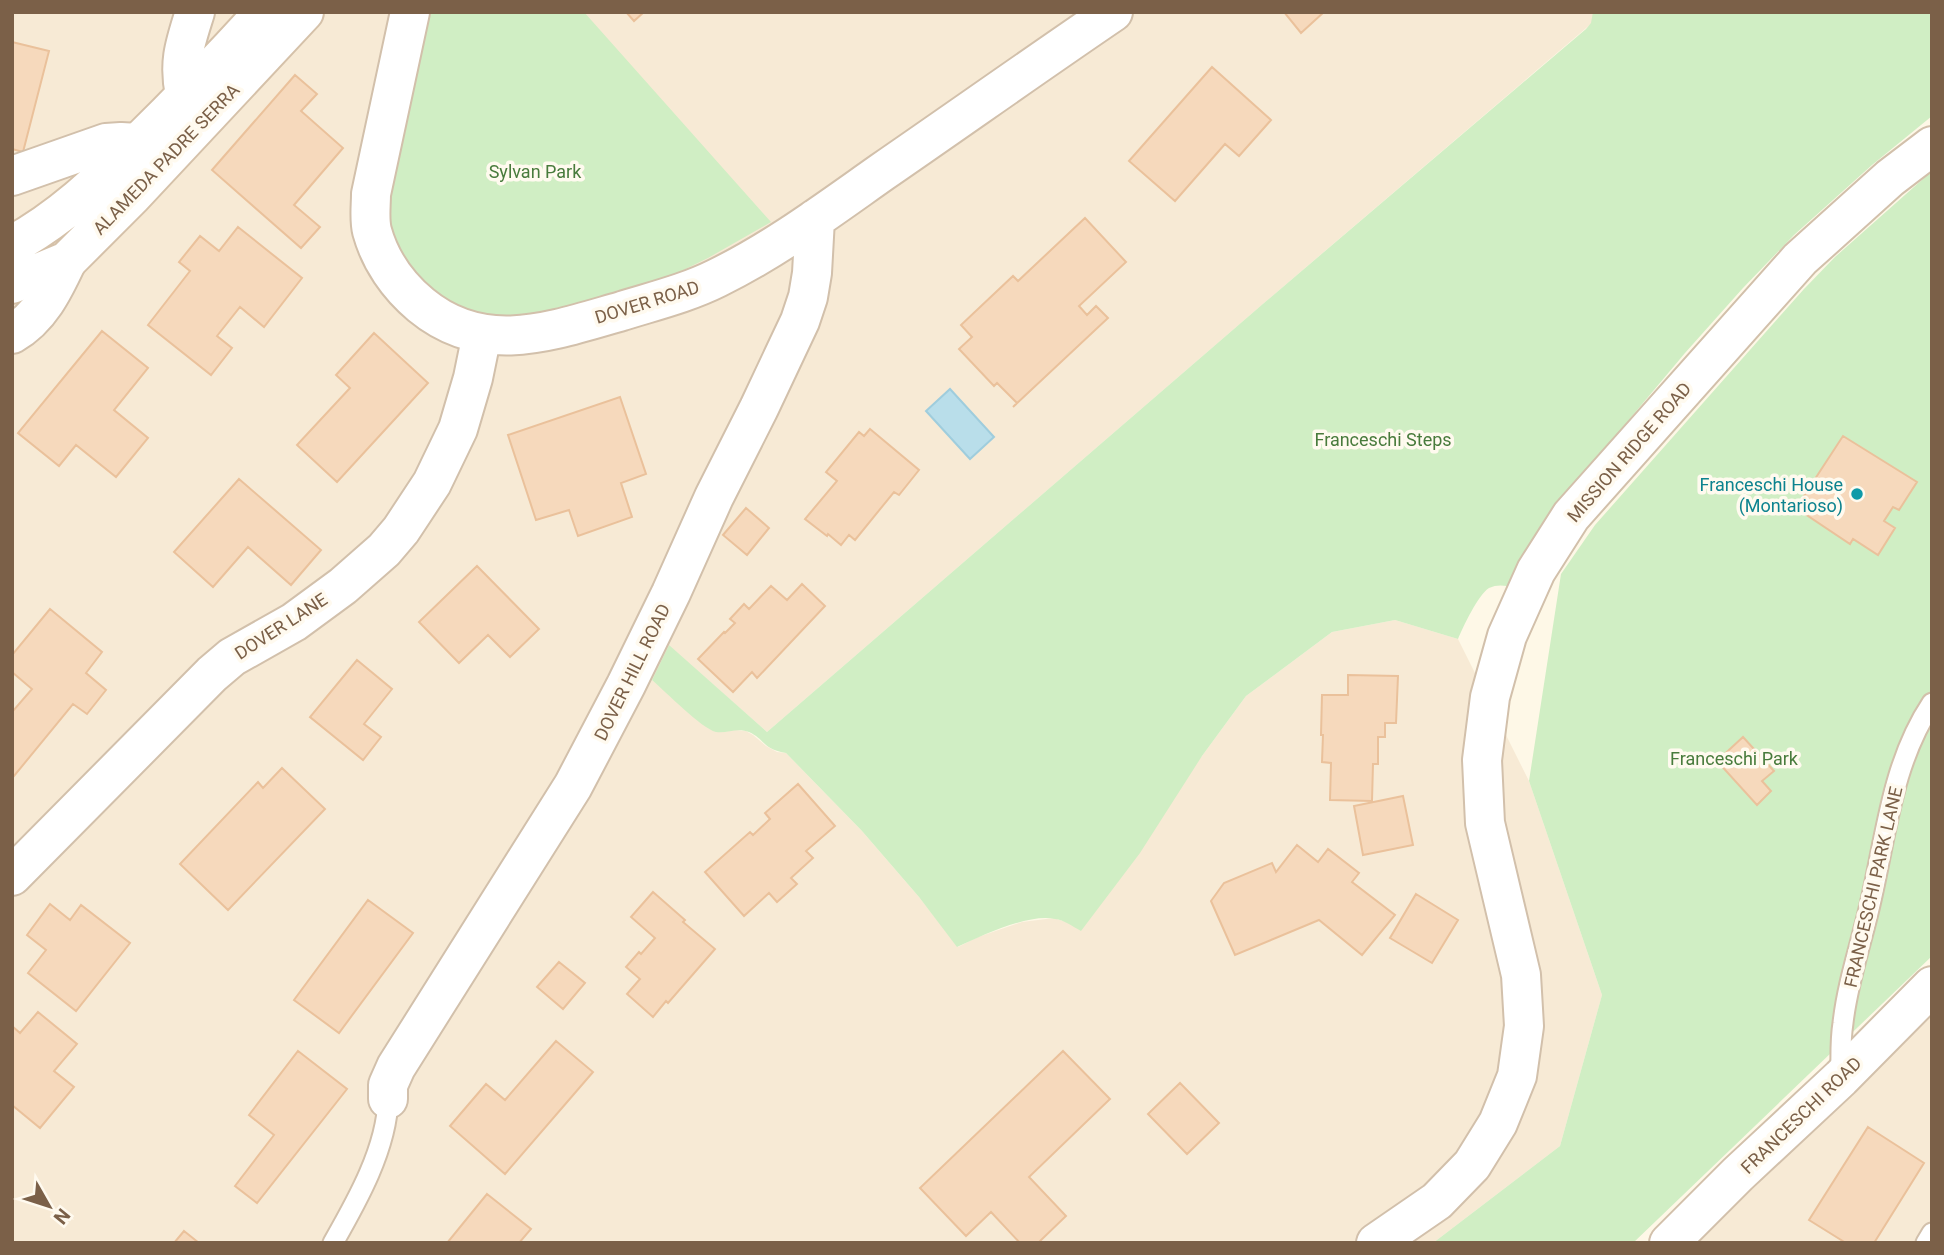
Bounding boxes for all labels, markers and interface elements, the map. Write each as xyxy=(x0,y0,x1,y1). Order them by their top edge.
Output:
street label: ALAMEDA PADRE SERRA xyxy=(88,79,244,239)
park label: Sylvan Park xyxy=(489,161,582,182)
street label: DOVER ROAD xyxy=(592,276,702,328)
street label: MISSION RIDGE ROAD xyxy=(1563,378,1695,526)
park label: Franceschi Steps xyxy=(1314,429,1452,450)
place label: Franceschi House (Montarioso) xyxy=(1700,474,1843,517)
marker: Franceschi House (Montarioso) xyxy=(1849,486,1865,502)
street label: DOVER LANE xyxy=(231,588,331,664)
street label: DOVER HILL ROAD xyxy=(590,600,674,744)
park label: Franceschi Park xyxy=(1670,748,1799,769)
street label: FRANCESCHI PARK LANE xyxy=(1840,784,1906,990)
street label: FRANCESCHI ROAD xyxy=(1737,1052,1865,1178)
north arrow xyxy=(14,1171,84,1241)
text: N xyxy=(49,1204,75,1229)

